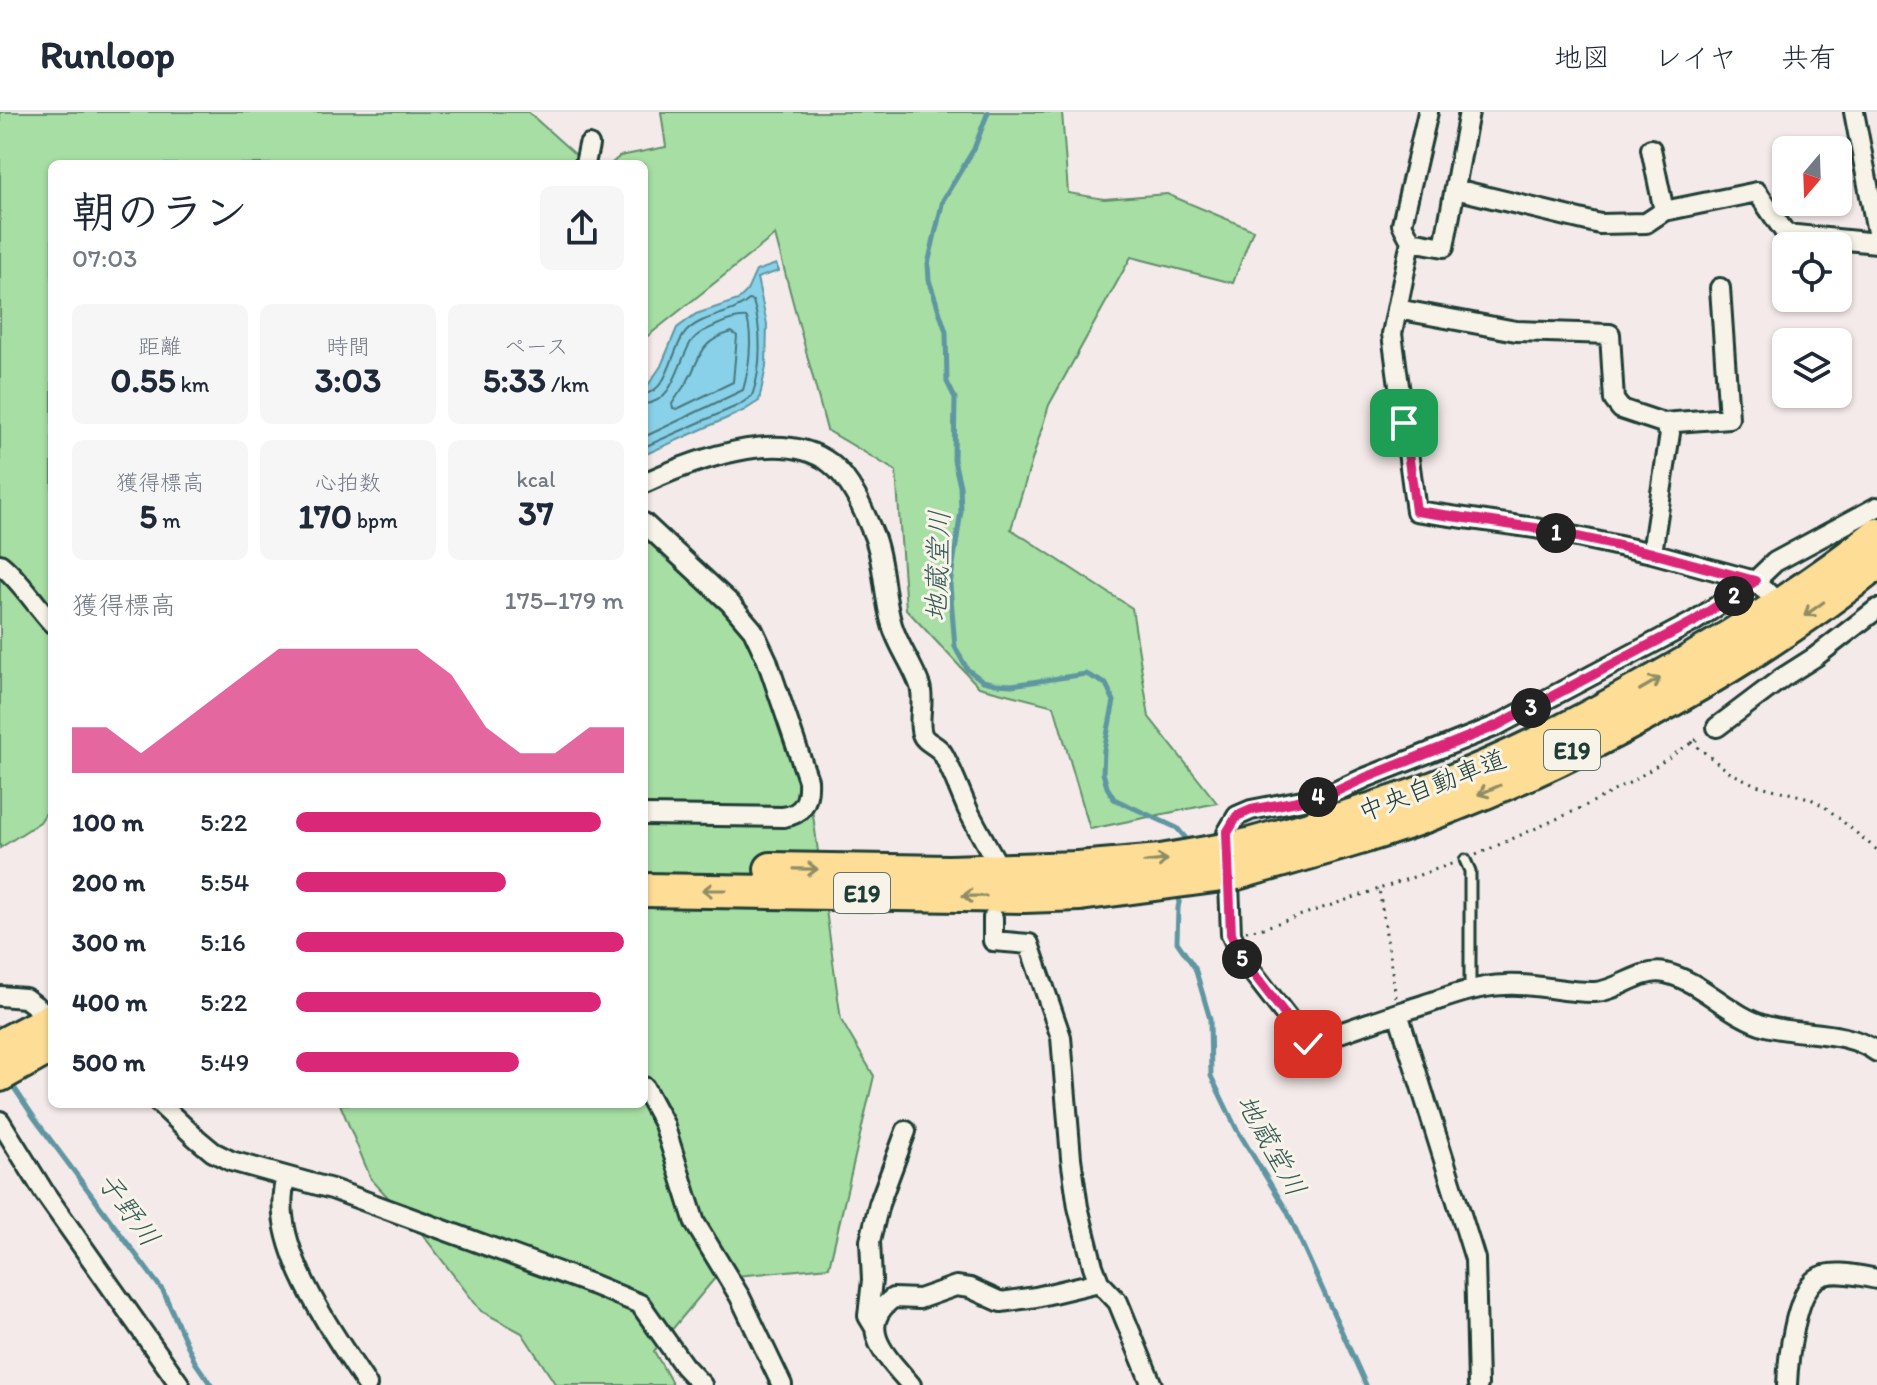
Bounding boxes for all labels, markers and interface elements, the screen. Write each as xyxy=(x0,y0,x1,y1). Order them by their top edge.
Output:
text: Runloop xyxy=(40,32,175,78)
text: 地図 xyxy=(1554,40,1610,74)
text: レイヤ xyxy=(1654,40,1737,74)
text: 共有 xyxy=(1781,40,1837,74)
north arrow xyxy=(1772,136,1852,216)
map controls xyxy=(1772,136,1852,408)
text: 朝のラン xyxy=(72,185,248,238)
button: share xyxy=(540,186,624,270)
button: locate xyxy=(1772,232,1852,312)
text: 07:03 xyxy=(72,242,137,274)
button: layers xyxy=(1772,328,1852,408)
text: 距離 xyxy=(138,333,182,360)
text: 時間 xyxy=(326,333,370,360)
text: ペース xyxy=(504,333,568,360)
text: 0.55 xyxy=(110,360,175,401)
text: 3:03 xyxy=(315,360,381,401)
text: 5:33 xyxy=(483,360,546,401)
text: km xyxy=(175,371,210,398)
text: /km xyxy=(546,371,589,398)
pin xyxy=(1370,389,1438,457)
icon: arrive xyxy=(1382,401,1426,445)
text: kcal xyxy=(516,466,556,493)
text: 獲得標高 xyxy=(116,469,204,496)
text: 心拍数 xyxy=(315,469,381,496)
text: 37 xyxy=(518,493,554,534)
text: 5 xyxy=(139,496,157,537)
text: 170 xyxy=(298,496,352,537)
text: m xyxy=(157,507,181,534)
text: bpm xyxy=(352,507,398,534)
water label: 地蔵堂川 xyxy=(918,509,956,623)
pin: 1 xyxy=(1536,513,1576,553)
text: 1 xyxy=(1551,519,1561,546)
pin: 2 xyxy=(1714,576,1754,616)
text: 2 xyxy=(1728,582,1740,609)
text: 175–179 m xyxy=(505,584,624,616)
text: 獲得標高 xyxy=(72,589,176,621)
one-way arrow xyxy=(1803,601,1825,617)
one-way arrow xyxy=(1638,676,1662,691)
pin: 3 xyxy=(1511,688,1551,728)
text: 3 xyxy=(1525,694,1537,721)
road number: E19 xyxy=(1544,730,1600,770)
street label: 中央自動車道 xyxy=(1353,742,1511,828)
pin: 4 xyxy=(1298,777,1338,817)
text: 4 xyxy=(1311,783,1325,810)
one-way arrow xyxy=(1477,784,1502,798)
text: 100 m xyxy=(72,806,144,838)
text: 5:22 xyxy=(200,806,247,838)
one-way arrow xyxy=(1142,854,1169,869)
one-way arrow xyxy=(792,861,819,877)
text: 200 m xyxy=(72,866,145,898)
text: 5:54 xyxy=(200,866,249,898)
road number: E19 xyxy=(834,873,890,913)
one-way arrow xyxy=(701,883,728,898)
one-way arrow xyxy=(961,888,988,904)
text: 300 m xyxy=(72,926,146,958)
text: 5:16 xyxy=(200,926,246,958)
pin: 5 xyxy=(1222,939,1262,979)
text: 5 xyxy=(1236,945,1248,972)
text: 400 m xyxy=(72,986,147,1018)
text: 5:22 xyxy=(200,986,247,1018)
pin xyxy=(1274,1010,1342,1078)
icon: check xyxy=(1286,1022,1330,1066)
text: 500 m xyxy=(72,1046,145,1078)
text: 5:49 xyxy=(200,1046,249,1078)
water label: 地蔵堂川 xyxy=(1230,1088,1314,1202)
water label: 子野川 xyxy=(91,1165,167,1253)

